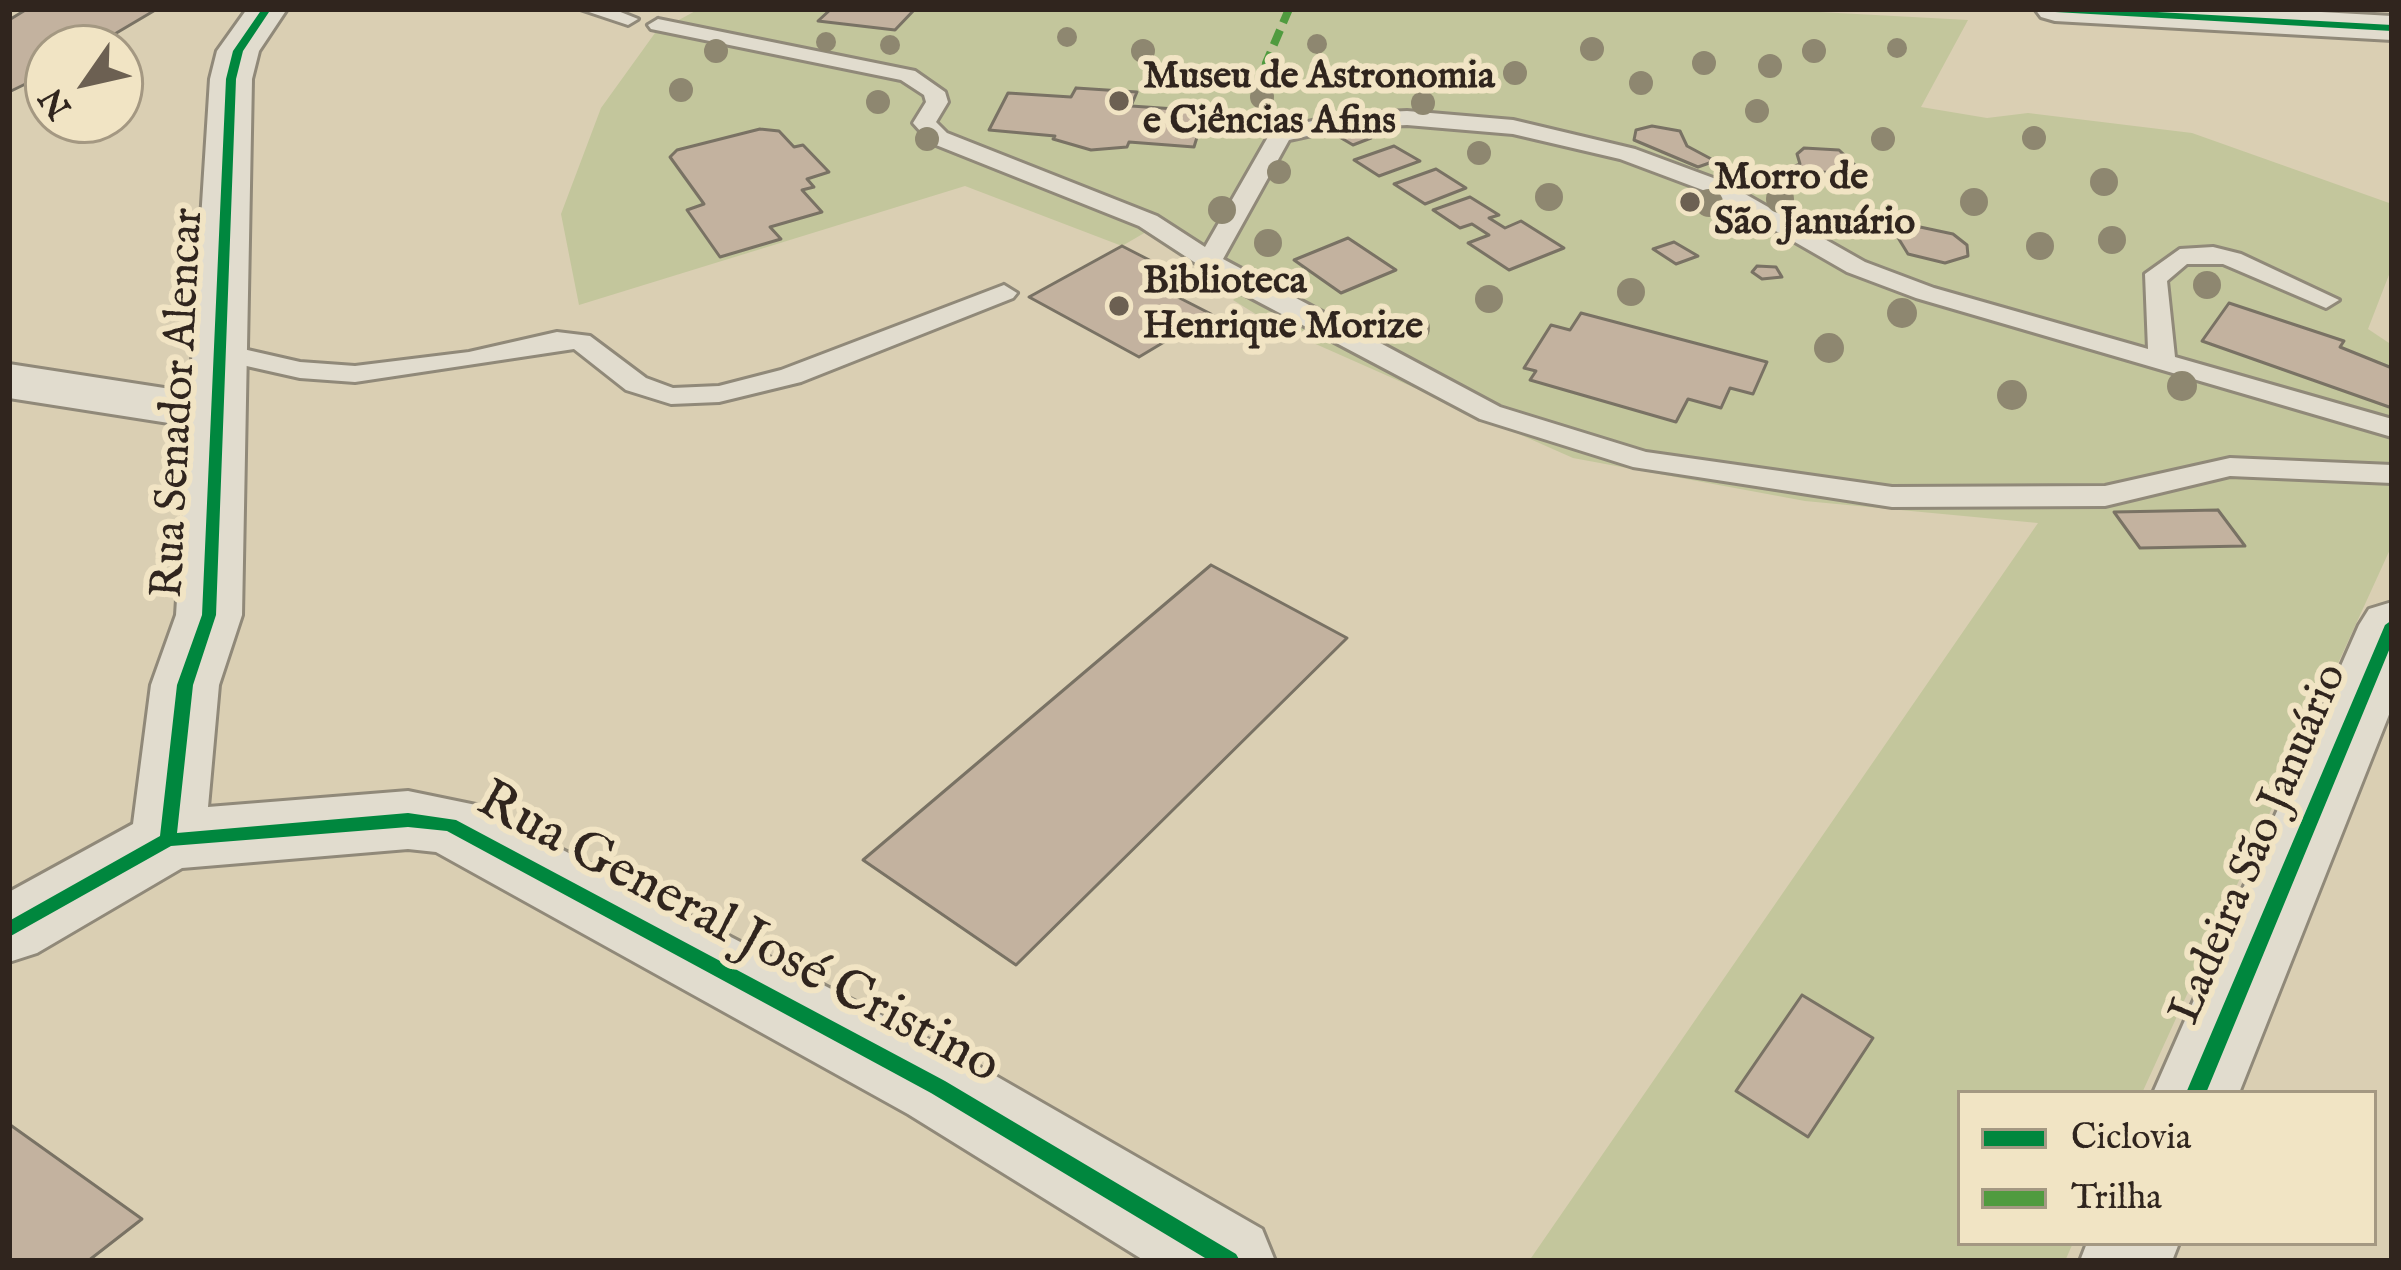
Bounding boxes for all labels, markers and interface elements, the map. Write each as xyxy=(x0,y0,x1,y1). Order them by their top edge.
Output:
north arrow xyxy=(24,24,144,144)
place label: Museu de Astronomia e Ciências Afins xyxy=(1143,56,1495,147)
text: N xyxy=(31,79,82,126)
marker: Museu de Astronomia e Ciências Afins xyxy=(1106,88,1132,114)
place label: Morro de São Januário xyxy=(1714,157,1915,248)
marker: Morro de São Januário xyxy=(1677,189,1703,215)
street label: Rua Senador Alencar xyxy=(144,207,218,599)
place label: Biblioteca Henrique Morize xyxy=(1143,261,1423,352)
marker: Biblioteca Henrique Morize xyxy=(1106,293,1132,319)
street label: Ladeira São Januário xyxy=(2161,657,2361,1033)
street label: Rua General José Cristino xyxy=(465,771,1009,1101)
legend xyxy=(1957,1090,2377,1246)
text: Ciclovia xyxy=(2071,1115,2191,1161)
text: Trilha xyxy=(2071,1175,2162,1221)

